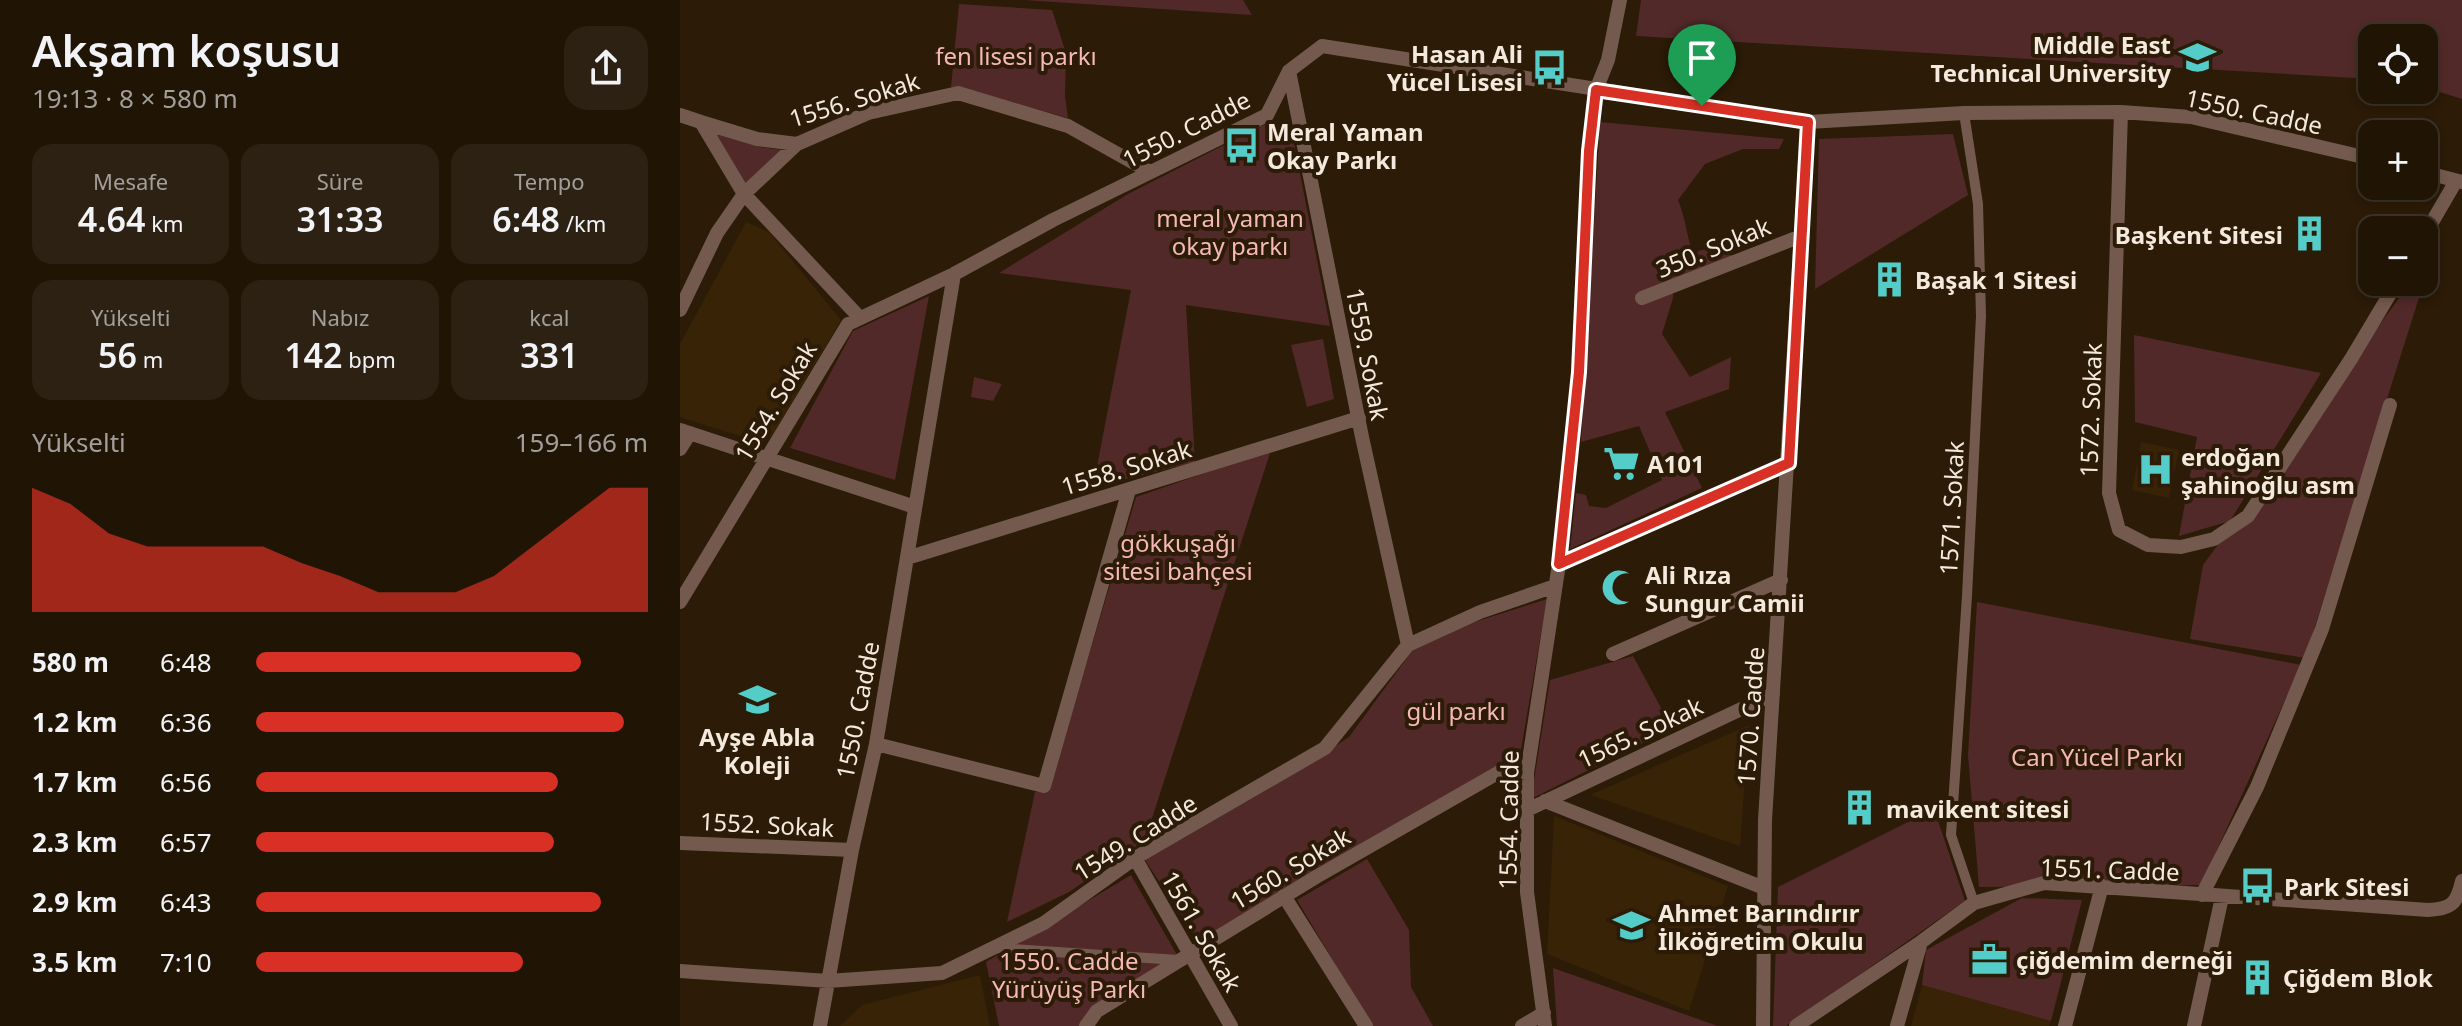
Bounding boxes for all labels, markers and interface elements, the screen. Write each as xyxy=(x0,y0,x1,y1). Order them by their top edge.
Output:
text: Akşam koşusu xyxy=(32,20,341,80)
pin xyxy=(1668,24,1736,106)
map controls xyxy=(2358,24,2438,296)
button: locate xyxy=(2358,24,2438,104)
button: share xyxy=(564,26,648,110)
place label: Middle East Technical University xyxy=(1931,28,2171,89)
icon: arrive xyxy=(1680,36,1724,80)
place label: Hasan Ali Yücel Lisesi xyxy=(1387,37,1523,98)
park label: fen lisesi parkı xyxy=(935,39,1097,72)
school or university icon: Middle East Technical University xyxy=(2178,39,2216,77)
bus stop icon: Hasan Ali Yücel Lisesi xyxy=(1530,48,1568,86)
street label: 1556. Sokak xyxy=(785,64,923,134)
text: 19:13 · 8 × 580 m xyxy=(32,80,238,116)
street label: 1550. Cadde xyxy=(2182,80,2326,142)
street label: 1550. Cadde xyxy=(1116,83,1256,175)
place label: Meral Yaman Okay Parkı xyxy=(1267,115,1424,176)
button: + xyxy=(2358,120,2438,200)
bus stop icon: Meral Yaman Okay Parkı xyxy=(1222,126,1260,164)
text: Mesafe xyxy=(93,166,168,196)
text: Süre xyxy=(317,166,363,196)
text: Tempo xyxy=(514,166,585,196)
text: 4.64 xyxy=(78,196,146,242)
text: 31:33 xyxy=(296,196,384,242)
text: 6:48 xyxy=(492,196,560,242)
park label: meral yaman okay parkı xyxy=(1156,201,1304,262)
text: km xyxy=(146,208,184,238)
text: /km xyxy=(560,208,606,238)
street label: 350. Sokak xyxy=(1651,209,1775,285)
building icon: Başkent Sitesi xyxy=(2290,215,2328,253)
button: − xyxy=(2358,216,2438,296)
place label: Başkent Sitesi xyxy=(2115,218,2283,251)
building icon: Başak 1 Sitesi xyxy=(1870,260,1908,298)
place label: Başak 1 Sitesi xyxy=(1915,263,2077,296)
street label: 1559. Sokak xyxy=(1339,285,1397,423)
text: Yükselti xyxy=(91,302,170,332)
text: Nabız xyxy=(311,302,369,332)
text: kcal xyxy=(529,302,569,332)
text: 56 xyxy=(98,332,137,378)
text: 142 xyxy=(284,332,342,378)
text: 331 xyxy=(520,332,579,378)
street label: 1554. Sokak xyxy=(726,335,824,467)
street label: 1572. Sokak xyxy=(2071,342,2109,478)
text: m xyxy=(137,344,163,374)
text: bpm xyxy=(342,344,396,374)
text: Yükselti xyxy=(32,424,126,460)
text: 159–166 m xyxy=(515,424,648,460)
street label: 1558. Sokak xyxy=(1057,432,1195,502)
street label: 1571. Sokak xyxy=(1931,440,1971,576)
place label: erdoğan şahinoğlu asm xyxy=(2181,440,2355,501)
supermarket icon: A101 xyxy=(1602,444,1640,482)
place label: A101 xyxy=(1647,447,1705,480)
hospital icon: erdoğan şahinoğlu asm xyxy=(2136,451,2174,489)
park label: gökkuşağı sitesi bahçesi xyxy=(1103,526,1253,587)
place label: Ali Rıza Sungur Camii xyxy=(1645,558,1805,619)
mosque icon: Ali Rıza Sungur Camii xyxy=(1600,569,1638,607)
street label: 1550. Cadde xyxy=(828,638,886,782)
text: 580 m xyxy=(32,644,109,680)
text: 6:48 xyxy=(160,644,212,680)
street label: 1570. Cadde xyxy=(1729,645,1771,787)
school or university icon: Ayşe Abla Koleji xyxy=(738,680,776,718)
street label: 1565. Sokak xyxy=(1572,689,1708,775)
park label: gül parkı xyxy=(1406,694,1506,727)
text: 1.2 km xyxy=(32,704,117,740)
text: 6:36 xyxy=(160,704,212,740)
place label: Ayşe Abla Koleji xyxy=(699,720,815,781)
park label: Can Yücel Parkı xyxy=(2011,740,2183,773)
street label: 1554. Cadde xyxy=(1490,750,1526,890)
text: 1.7 km xyxy=(32,764,117,800)
text: 6:56 xyxy=(160,764,212,800)
street label: 1549. Cadde xyxy=(1067,786,1203,888)
building icon: mavikent sitesi xyxy=(1841,789,1879,827)
place label: mavikent sitesi xyxy=(1886,792,2069,825)
street label: 1552. Sokak xyxy=(699,804,835,844)
street label: 1560. Sokak xyxy=(1224,819,1356,917)
text: 2.3 km xyxy=(32,824,117,860)
text: 6:57 xyxy=(160,824,212,860)
street label: 1551. Cadde xyxy=(2040,850,2180,888)
street label: 1561. Sokak xyxy=(1154,865,1250,998)
bus stop icon: Park Sitesi xyxy=(2239,867,2277,905)
place label: Park Sitesi xyxy=(2284,870,2410,903)
text: 2.9 km xyxy=(32,884,117,920)
text: 6:43 xyxy=(160,884,212,920)
place label: Ahmet Barındırır İlköğretim Okulu xyxy=(1658,896,1864,957)
school or university icon: Ahmet Barındırır İlköğretim Okulu xyxy=(1613,907,1651,945)
office icon: çiğdemim derneği xyxy=(1971,940,2009,978)
place label: çiğdemim derneği xyxy=(2016,943,2233,976)
text: 3.5 km xyxy=(32,944,117,980)
text: 7:10 xyxy=(160,944,212,980)
park label: 1550. Cadde Yürüyüş Parkı xyxy=(992,944,1146,1005)
building icon: Çiğdem Blok xyxy=(2238,958,2276,996)
place label: Çiğdem Blok xyxy=(2283,961,2433,994)

